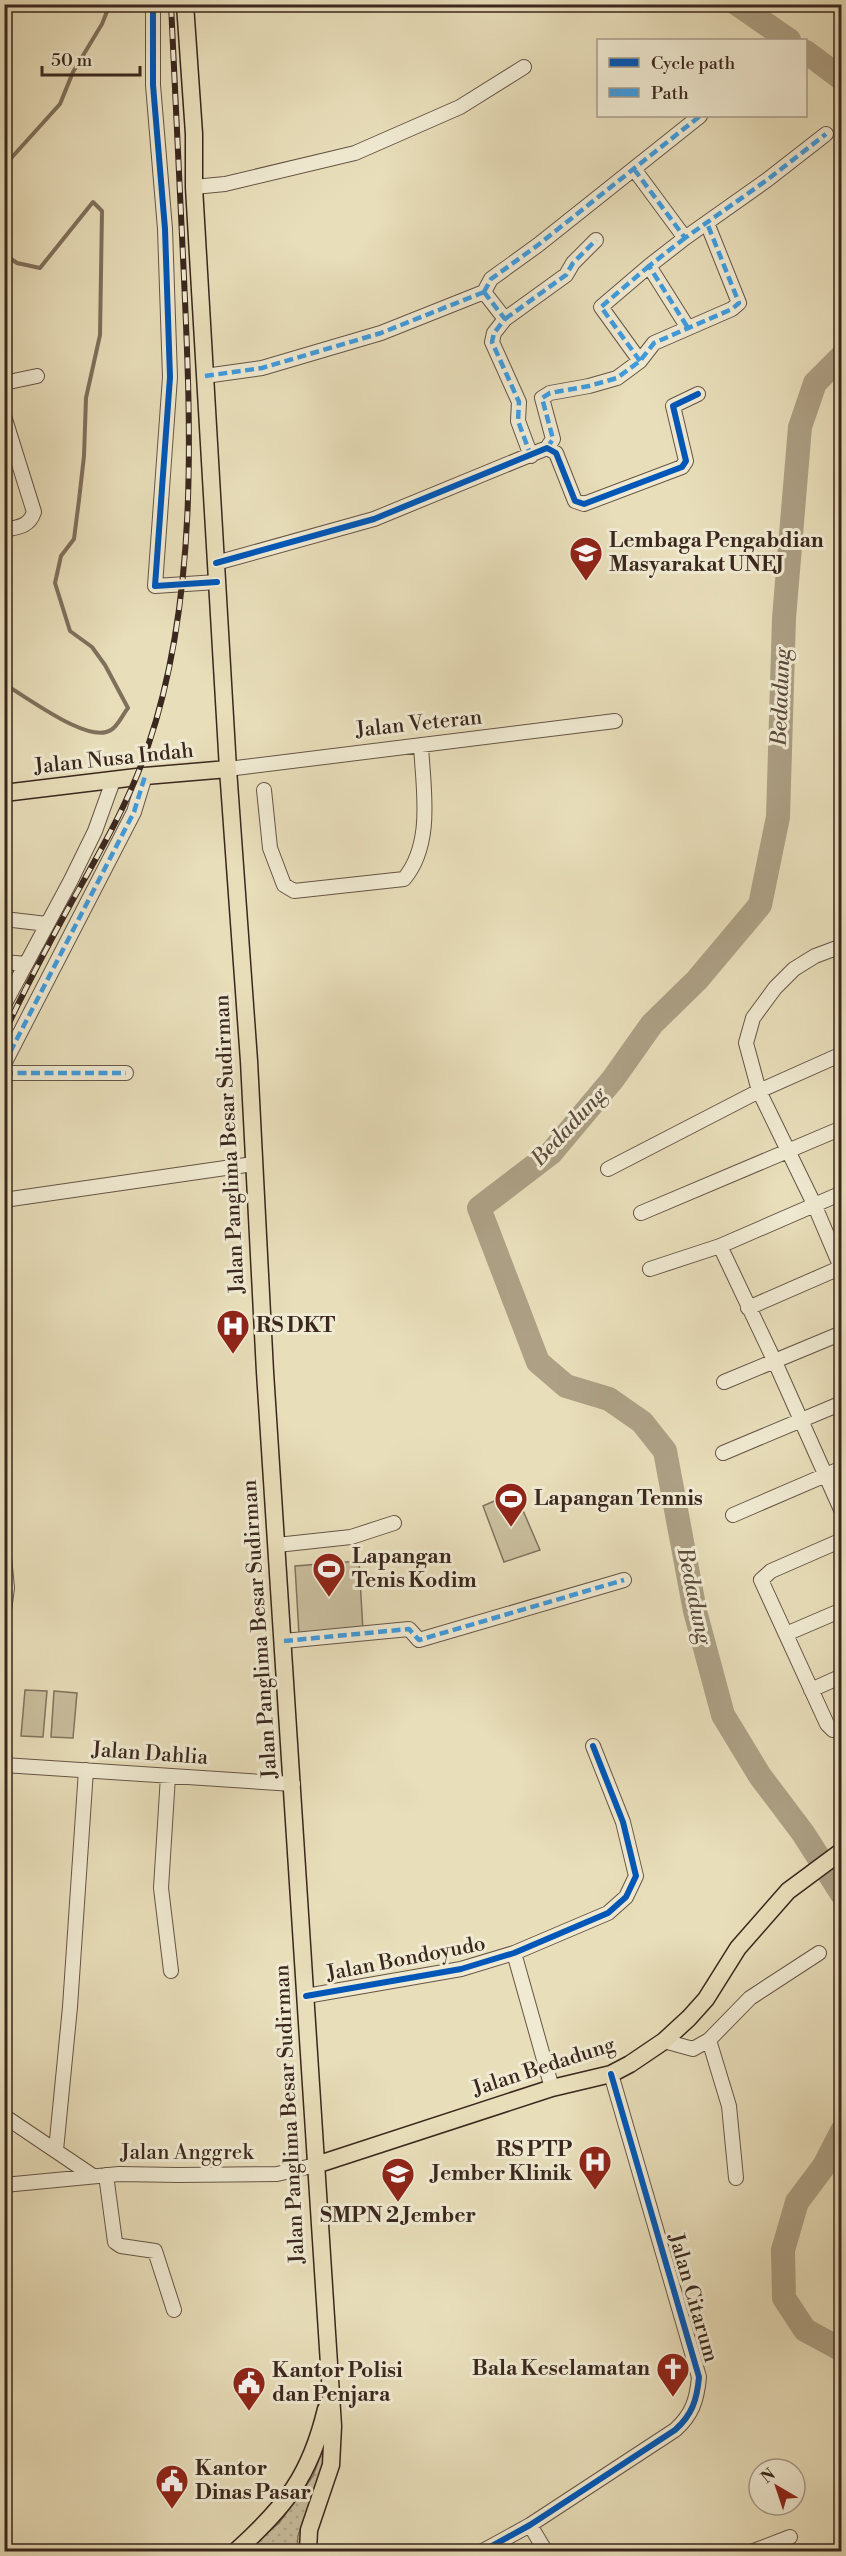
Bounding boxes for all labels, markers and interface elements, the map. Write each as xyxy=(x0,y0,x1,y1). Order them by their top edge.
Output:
scale bar xyxy=(42,39,140,77)
legend xyxy=(597,39,807,117)
text: 50 m xyxy=(51,49,93,72)
text: Cycle path xyxy=(651,52,735,75)
text: Path xyxy=(651,82,689,105)
place label: Lembaga Pengabdian Masyarakat UNEJ xyxy=(609,528,824,578)
school or university icon: Lembaga Pengabdian Masyarakat UNEJ xyxy=(568,535,604,582)
water label: Bedadung xyxy=(766,646,796,748)
street label: Jalan Veteran xyxy=(353,704,484,744)
street label: Jalan Nusa Indah xyxy=(32,738,196,780)
street label: Jalan Panglima Besar Sudirman xyxy=(209,993,251,1295)
water label: Bedadung xyxy=(525,1081,613,1173)
hospital icon: RS DKT xyxy=(215,1308,251,1355)
place label: RS DKT xyxy=(256,1313,335,1339)
street label: Jalan Panglima Besar Sudirman xyxy=(237,1478,283,1780)
sports icon: Lapangan Tennis xyxy=(493,1481,529,1528)
place label: Lapangan Tennis xyxy=(534,1486,703,1512)
place label: Lapangan Tenis Kodim xyxy=(352,1544,477,1594)
water label: Bedadung xyxy=(670,1544,718,1648)
sports icon: Lapangan Tenis Kodim xyxy=(311,1551,347,1598)
street label: Jalan Dahlia xyxy=(90,1737,209,1771)
street label: Jalan Bondoyudo xyxy=(323,1931,488,1987)
street label: Jalan Panglima Besar Sudirman xyxy=(269,1963,311,2265)
street label: Jalan Bedadung xyxy=(468,2032,619,2103)
place label: RS PTP Jember Klinik xyxy=(429,2137,573,2187)
street label: Jalan Anggrek xyxy=(120,2140,254,2166)
hospital icon: RS PTP Jember Klinik xyxy=(577,2144,613,2191)
school or university icon: SMPN 2 Jember xyxy=(380,2156,416,2203)
place label: SMPN 2 Jember xyxy=(320,2203,476,2229)
street label: Jalan Citarum xyxy=(662,2230,724,2365)
church icon: Bala Keselamatan xyxy=(655,2351,691,2398)
place label: Bala Keselamatan xyxy=(472,2356,650,2382)
place label: Kantor Polisi dan Penjara xyxy=(272,2358,403,2408)
public building icon: Kantor Polisi dan Penjara xyxy=(231,2365,267,2412)
place label: Kantor Dinas Pasar xyxy=(195,2456,311,2506)
north arrow xyxy=(747,2457,807,2517)
public building icon: Kantor Dinas Pasar xyxy=(154,2463,190,2510)
text: N xyxy=(757,2464,780,2488)

